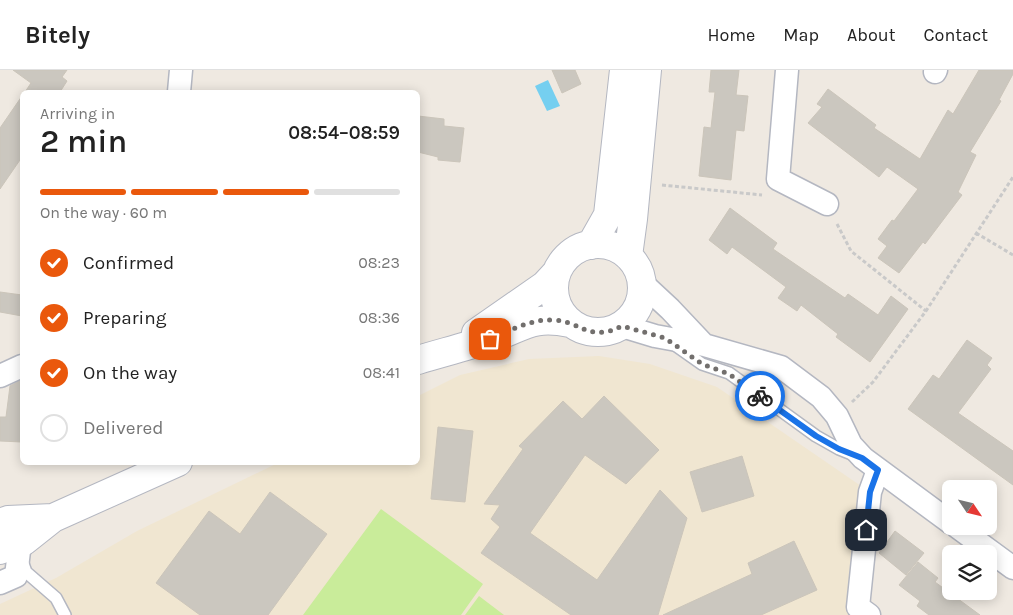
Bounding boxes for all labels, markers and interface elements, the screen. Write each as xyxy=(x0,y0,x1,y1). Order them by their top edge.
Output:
text: Bitely xyxy=(25,21,90,49)
text: Home xyxy=(707,24,755,46)
text: Map xyxy=(783,24,819,46)
text: About xyxy=(847,24,896,46)
text: Contact xyxy=(924,24,988,46)
text: Arriving in xyxy=(40,104,115,123)
text: 08:54–08:59 xyxy=(288,122,400,144)
text: 2 min xyxy=(40,123,127,160)
text: On the way · 60 m xyxy=(40,203,167,222)
icon: check xyxy=(40,249,68,277)
text: Confirmed xyxy=(83,252,174,274)
text: 08:23 xyxy=(358,253,400,272)
icon: check xyxy=(40,304,68,332)
text: Preparing xyxy=(83,307,166,329)
text: 08:36 xyxy=(358,308,400,327)
pin xyxy=(469,318,511,360)
icon: bag xyxy=(476,325,504,353)
icon: check xyxy=(40,359,68,387)
text: On the way xyxy=(83,362,177,384)
text: 08:41 xyxy=(363,363,400,382)
courier xyxy=(735,371,785,421)
icon: bike xyxy=(746,382,774,410)
text: Delivered xyxy=(83,417,163,439)
north arrow xyxy=(942,480,998,535)
map controls xyxy=(942,480,997,600)
pin xyxy=(845,509,887,551)
icon: home xyxy=(852,516,880,544)
button: layers xyxy=(942,545,997,600)

